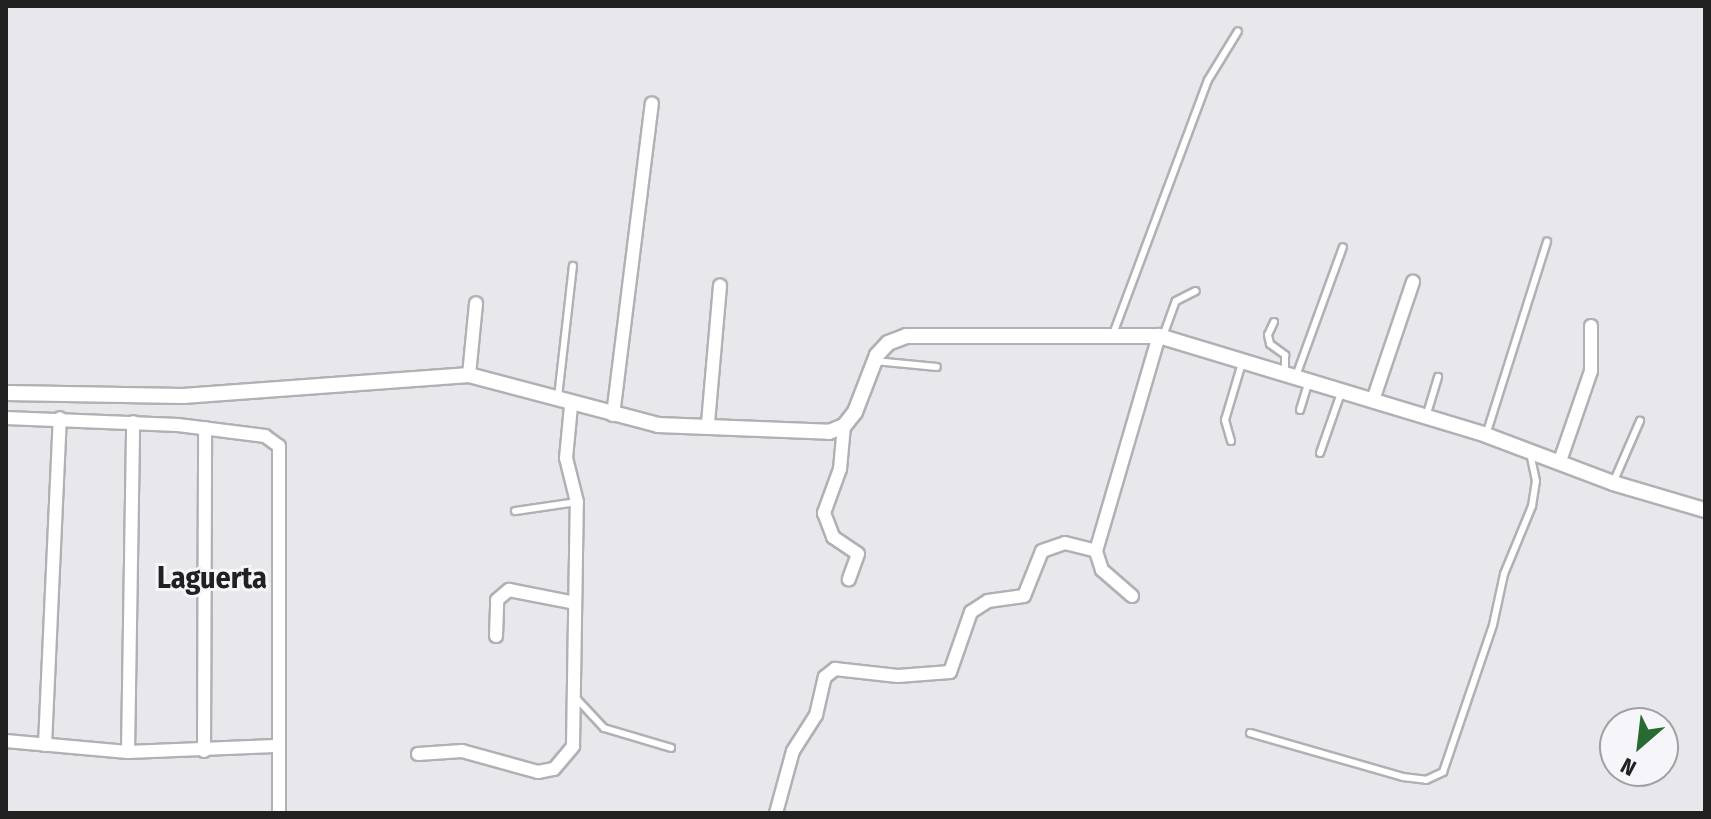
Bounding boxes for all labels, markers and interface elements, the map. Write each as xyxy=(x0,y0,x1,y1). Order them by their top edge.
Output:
district label: Laguerta xyxy=(157,560,267,596)
north arrow xyxy=(1599,707,1679,787)
text: N xyxy=(1616,752,1641,782)

